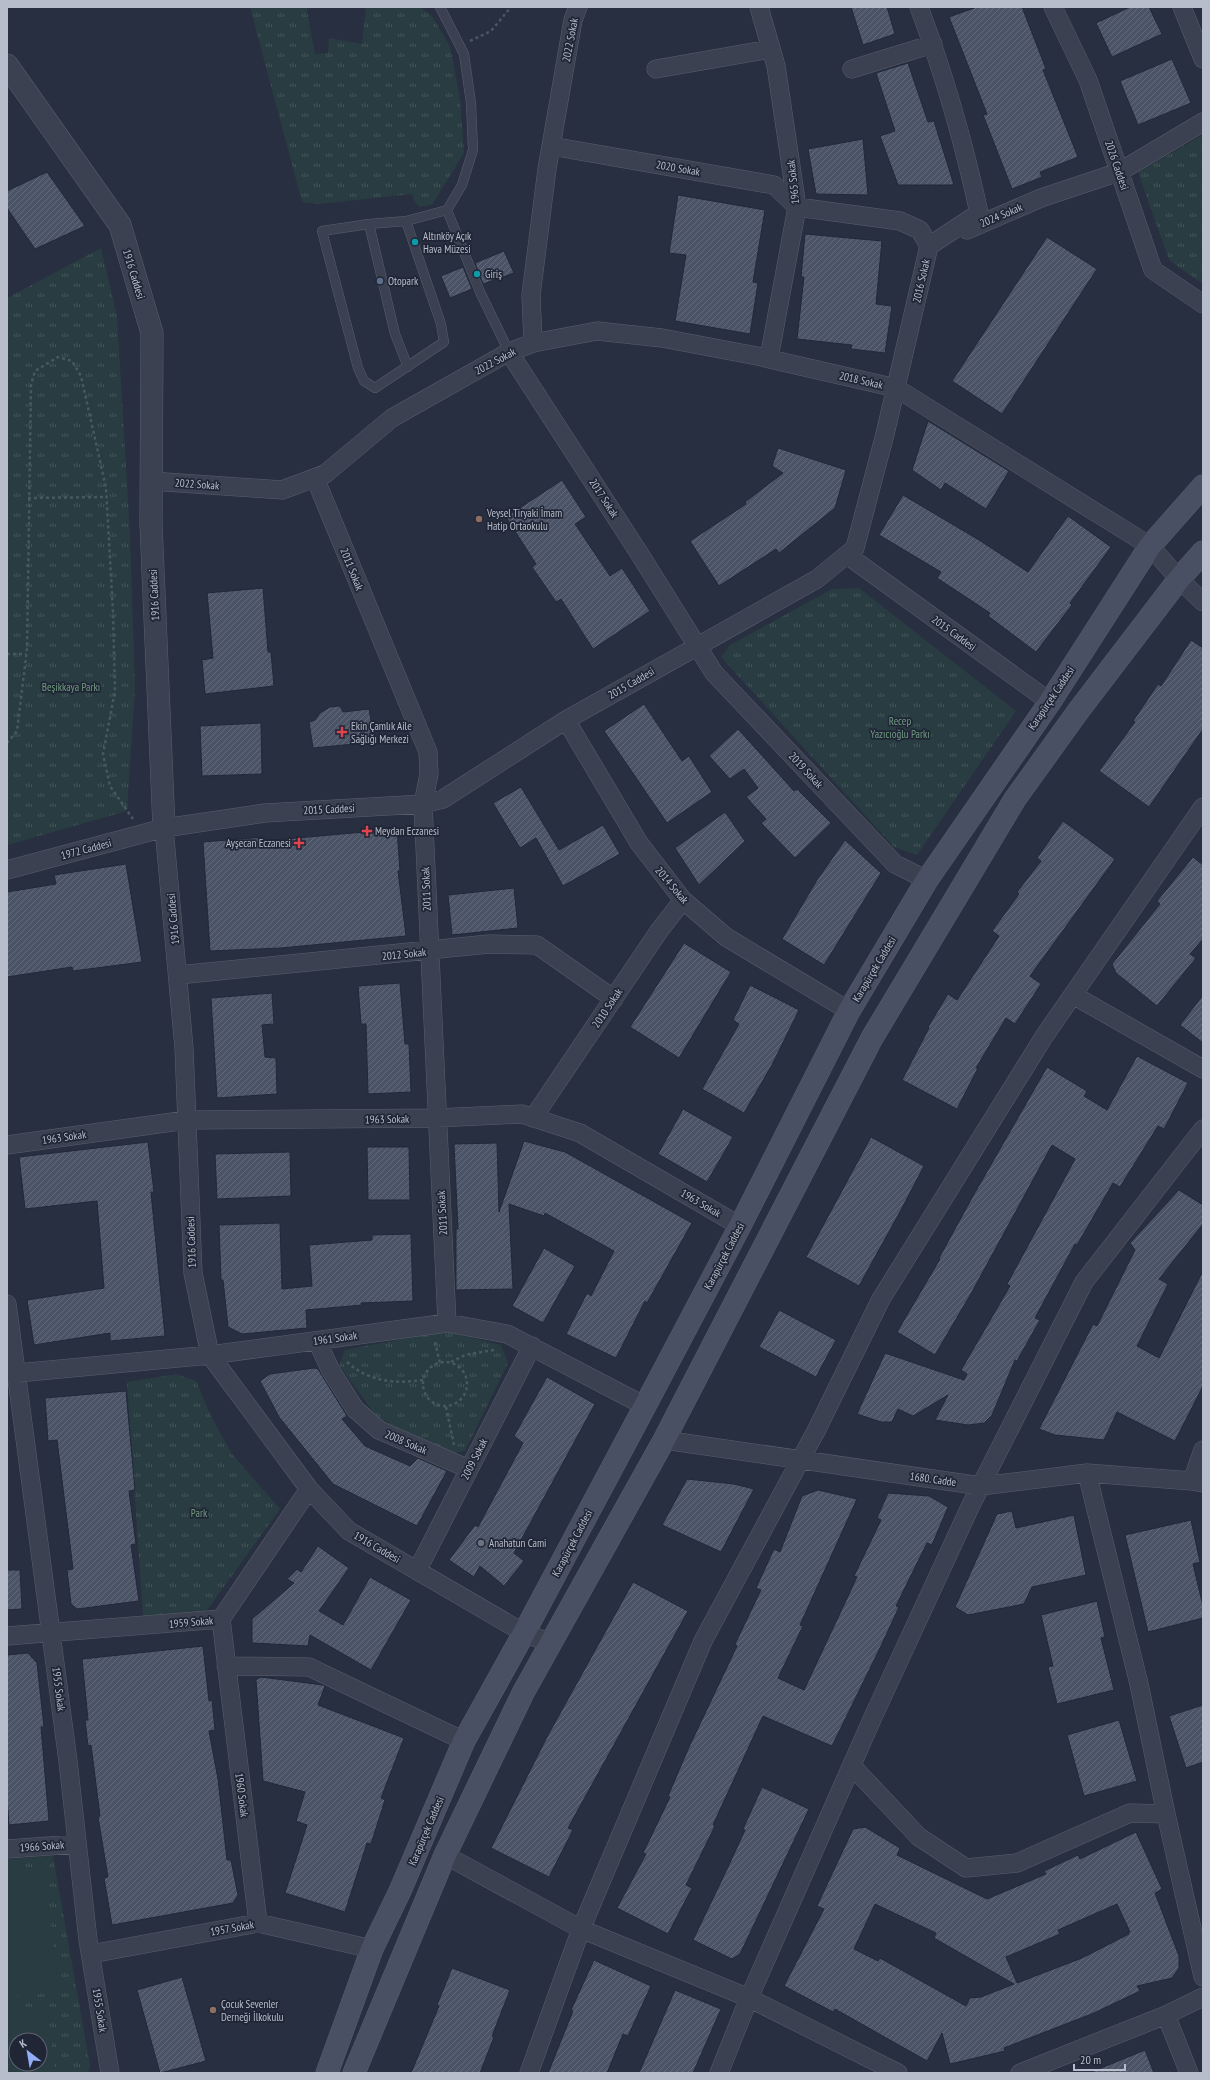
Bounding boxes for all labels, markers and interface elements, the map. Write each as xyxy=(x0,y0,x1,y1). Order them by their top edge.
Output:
street label: 2022 Sokak xyxy=(559,16,581,63)
street label: 2026 Caddesi xyxy=(1102,138,1132,192)
street label: 2020 Sokak xyxy=(655,157,702,179)
street label: 1965 Sokak xyxy=(784,158,802,205)
street label: 2024 Sokak xyxy=(978,200,1025,230)
place label: Altınköy Açık Hava Müzesi xyxy=(423,229,472,256)
marker: Altınköy Açık Hava Müzesi xyxy=(410,237,420,247)
street label: 1916 Caddesi xyxy=(120,247,148,301)
street label: 2016 Sokak xyxy=(909,257,933,304)
place label: Giriş xyxy=(485,267,502,281)
marker: Giriş xyxy=(472,269,482,279)
place label: Otopark xyxy=(388,274,419,288)
marker: Otopark xyxy=(375,276,385,286)
street label: 2022 Sokak xyxy=(472,344,519,378)
street label: 2018 Sokak xyxy=(838,368,885,392)
street label: 2022 Sokak xyxy=(174,475,220,493)
street label: 2017 Sokak xyxy=(586,476,622,521)
place label: Veysel Tiryaki İmam Hatip Ortaokulu xyxy=(486,506,562,533)
marker: Veysel Tiryaki İmam Hatip Ortaokulu xyxy=(474,514,484,524)
street label: 2011 Sokak xyxy=(337,546,367,593)
street label: 1916 Caddesi xyxy=(146,569,162,621)
street label: 2015 Caddesi xyxy=(929,612,979,654)
street label: 2015 Caddesi xyxy=(605,664,657,702)
street label: Karapürçek Caddesi xyxy=(1025,664,1077,732)
park label: Beşikkaya Parkı xyxy=(42,680,100,694)
park label: Recep Yazıcıoğlu Parkı xyxy=(870,714,930,741)
place label: Ekin Çamlık Aile Sağlığı Merkezi xyxy=(351,719,412,746)
marker: Ekin Çamlık Aile Sağlığı Merkezi xyxy=(336,726,348,738)
street label: 2019 Sokak xyxy=(786,749,827,792)
street label: 2015 Caddesi xyxy=(303,801,355,817)
place label: Meydan Eczanesi xyxy=(375,824,439,838)
marker: Meydan Eczanesi xyxy=(362,826,372,836)
street label: 1972 Caddesi xyxy=(59,836,113,862)
place label: Ayşecan Eczanesi xyxy=(226,836,291,850)
marker: Ayşecan Eczanesi xyxy=(294,838,304,848)
street label: 2014 Sokak xyxy=(652,863,692,907)
street label: 2011 Sokak xyxy=(418,866,434,911)
street label: 1916 Caddesi xyxy=(164,893,182,945)
street label: Karapürçek Caddesi xyxy=(849,934,899,1004)
street label: 2012 Sokak xyxy=(381,945,428,963)
street label: 2010 Sokak xyxy=(589,985,626,1030)
street label: 1963 Sokak xyxy=(365,1112,410,1126)
street label: 1963 Sokak xyxy=(41,1127,88,1147)
street label: 1963 Sokak xyxy=(678,1186,724,1221)
street label: 2011 Sokak xyxy=(434,1190,450,1236)
street label: 1916 Caddesi xyxy=(183,1216,199,1268)
street label: Karapürçek Caddesi xyxy=(701,1220,747,1292)
street label: 1961 Sokak xyxy=(312,1328,359,1348)
street label: 2008 Sokak xyxy=(383,1427,430,1457)
street label: 2009 Sokak xyxy=(458,1435,491,1482)
street label: 1680. Cadde xyxy=(909,1469,958,1489)
park label: Park xyxy=(191,1506,208,1520)
street label: Karapürçek Caddesi xyxy=(549,1507,595,1579)
street label: 1916 Caddesi xyxy=(351,1528,403,1566)
place label: Anahatun Cami xyxy=(489,1536,546,1550)
marker: Anahatun Cami xyxy=(476,1538,486,1548)
street label: 1959 Sokak xyxy=(168,1613,215,1631)
street label: 1955 Sokak xyxy=(49,1666,69,1713)
street label: 1960 Sokak xyxy=(232,1772,252,1819)
street label: Karapürçek Caddesi xyxy=(405,1794,447,1868)
street label: 1966 Sokak xyxy=(19,1837,65,1855)
street label: 1957 Sokak xyxy=(209,1917,256,1939)
street label: 1955 Sokak xyxy=(90,1987,111,2034)
place label: Çocuk Sevenler Derneği İlkokulu xyxy=(221,1997,284,2024)
marker: Çocuk Sevenler Derneği İlkokulu xyxy=(208,2005,218,2015)
north arrow xyxy=(8,2032,48,2072)
text: K xyxy=(17,2036,29,2051)
scale bar xyxy=(1074,2046,1125,2072)
text: 20 m xyxy=(1080,2052,1101,2067)

